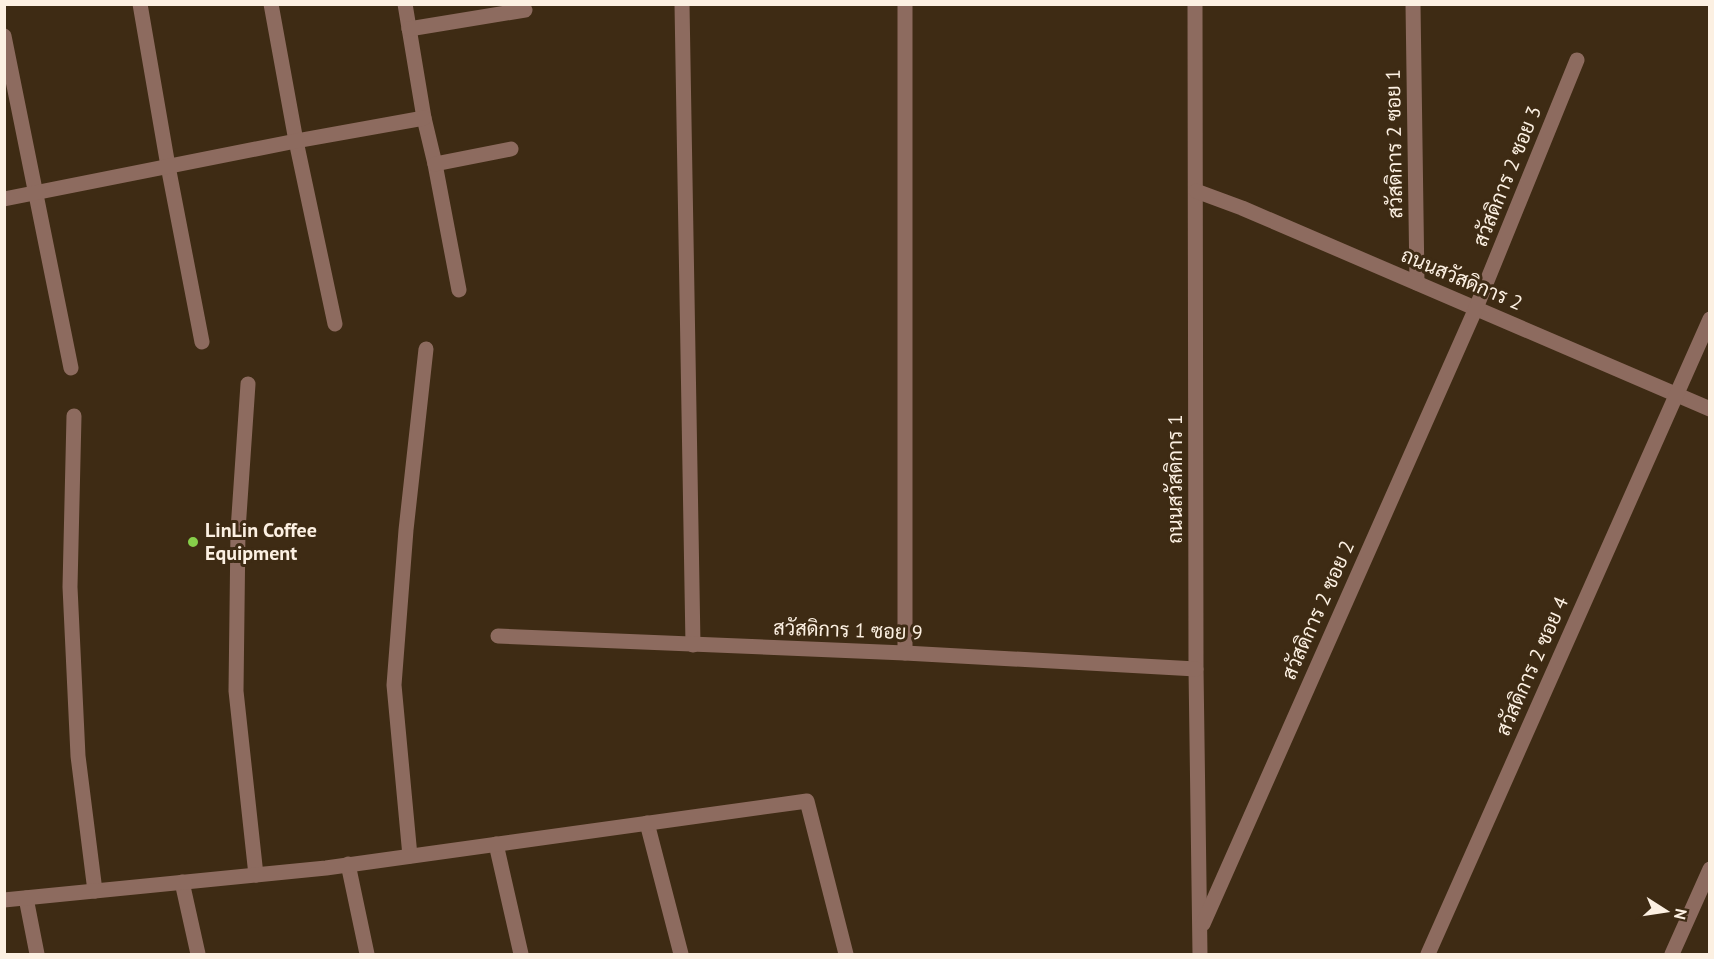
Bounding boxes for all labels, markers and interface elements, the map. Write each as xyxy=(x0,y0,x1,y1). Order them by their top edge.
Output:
street label: สวัสดิการ 2 ซอย 1 xyxy=(1380,69,1408,219)
street label: สวัสดิการ 2 ซอย 3 xyxy=(1467,102,1547,250)
street label: ถนนสวัสดิการ 2 xyxy=(1397,242,1527,316)
street label: ถนนสวัสดิการ 1 xyxy=(1162,414,1188,544)
place label: LinLin Coffee Equipment xyxy=(205,517,317,566)
marker: LinLin Coffee Equipment xyxy=(186,535,200,549)
street label: สวัสดิการ 2 ซอย 2 xyxy=(1276,536,1360,684)
street label: สวัสดิการ 2 ซอย 4 xyxy=(1490,592,1574,740)
street label: สวัสดิการ 1 ซอย 9 xyxy=(773,614,923,646)
north arrow xyxy=(1636,881,1696,941)
text: N xyxy=(1670,907,1692,921)

